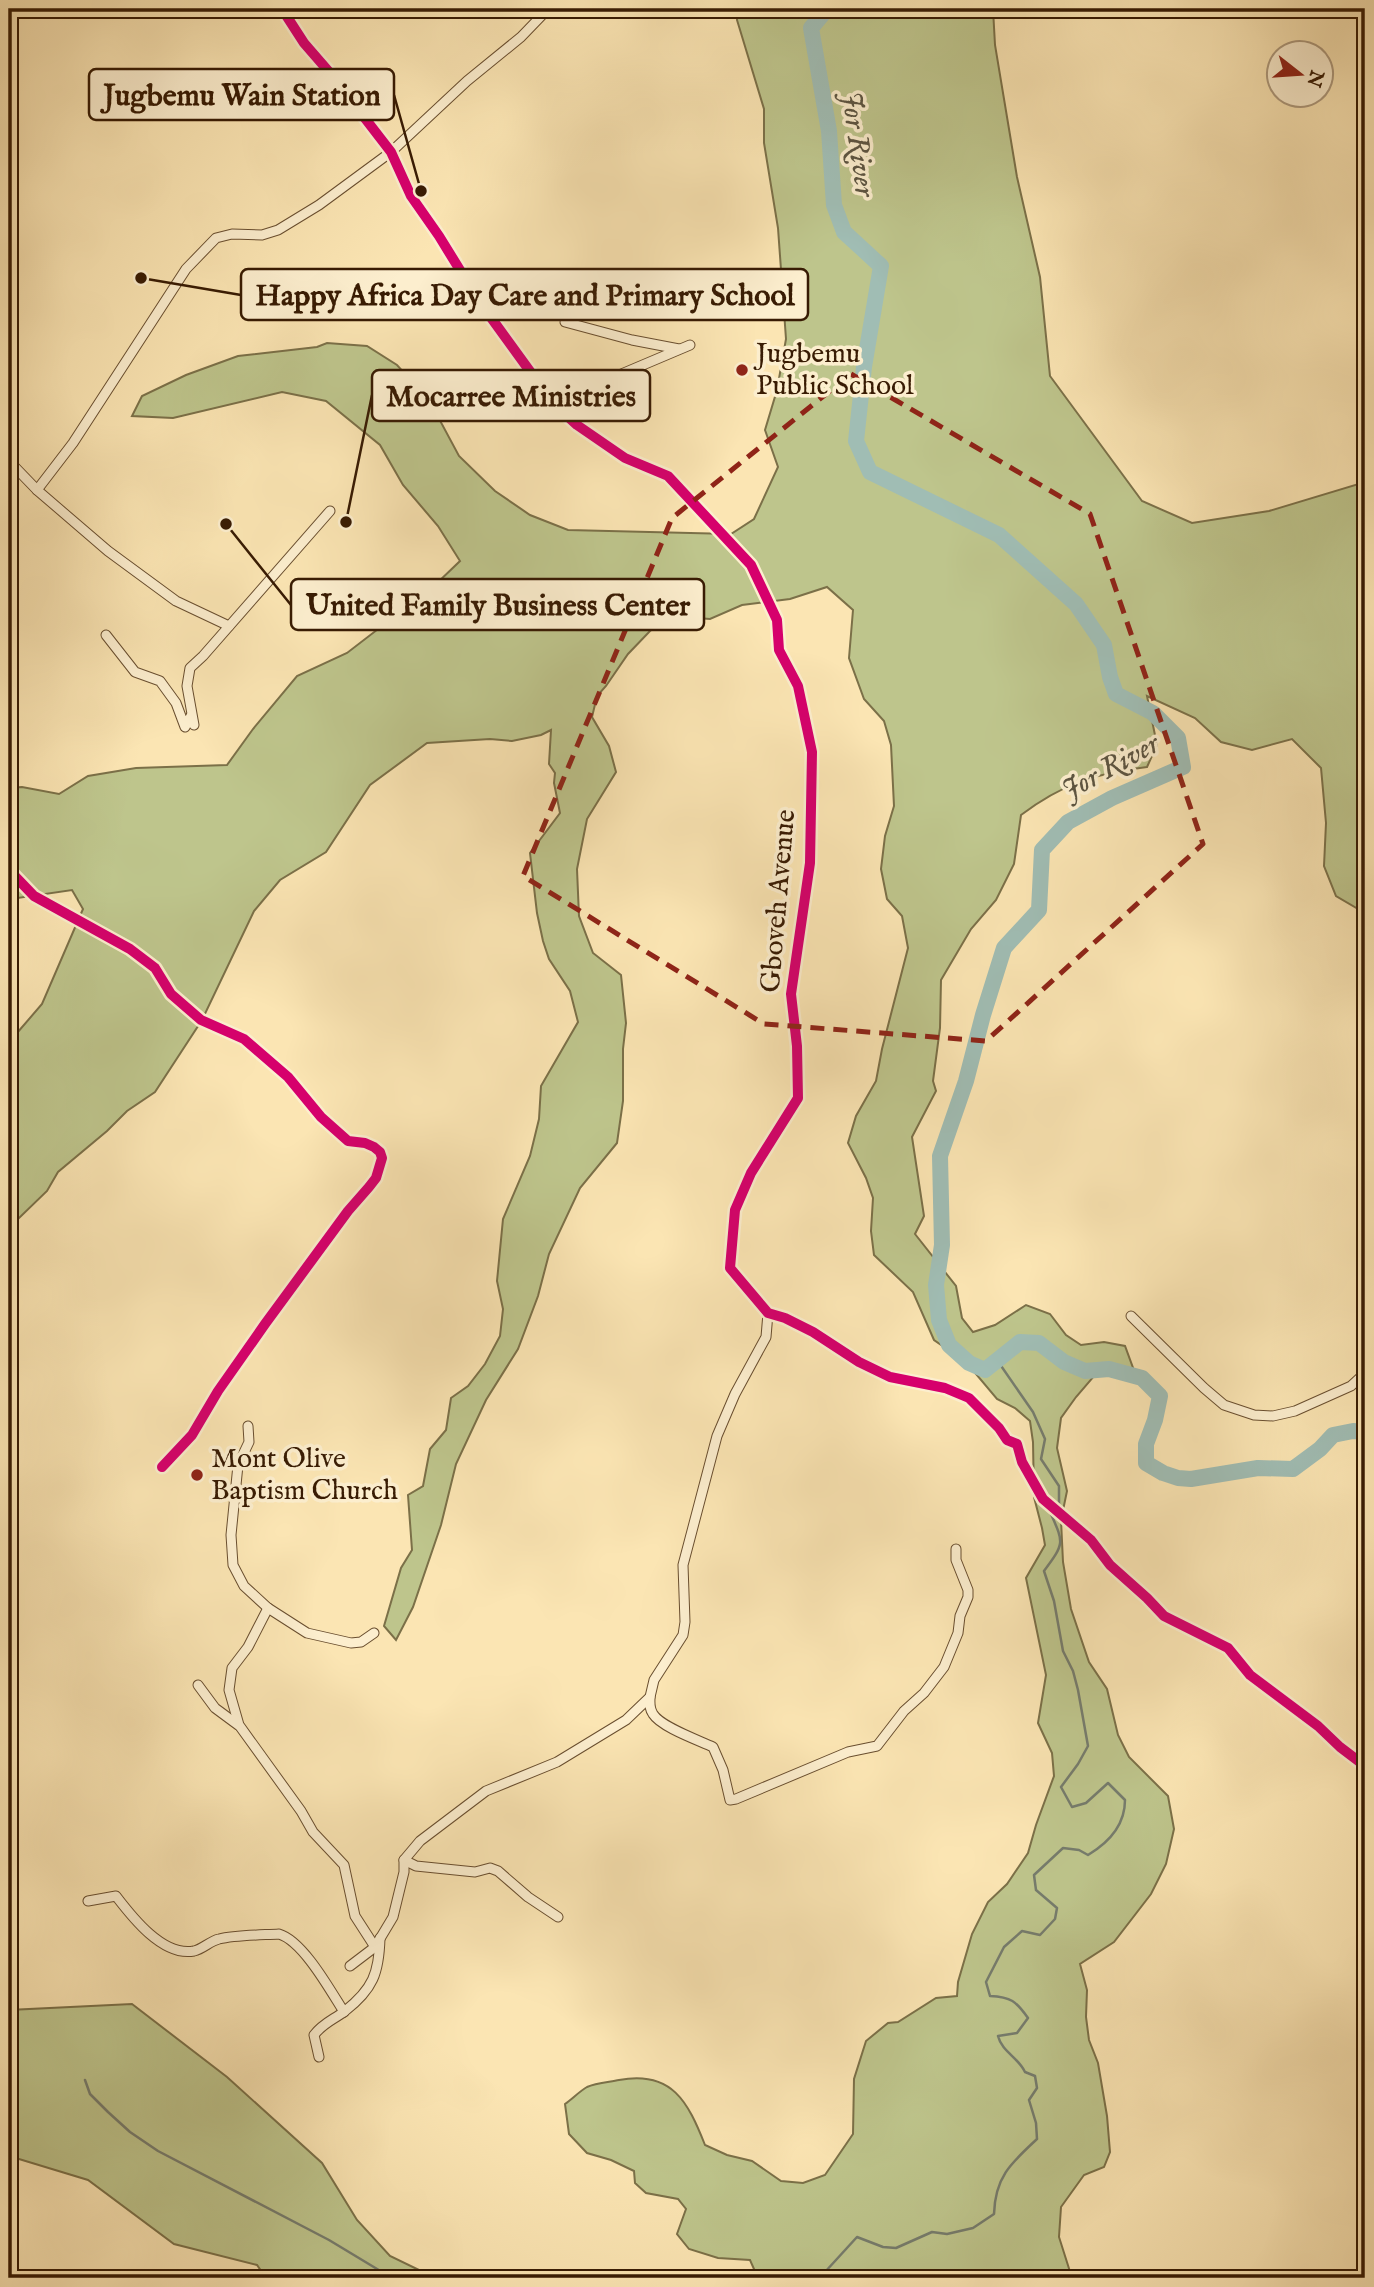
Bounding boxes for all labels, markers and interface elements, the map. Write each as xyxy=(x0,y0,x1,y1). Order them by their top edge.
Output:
north arrow xyxy=(1266,38,1336,108)
text: N xyxy=(1300,66,1329,90)
callout: Jugbemu Wain Station xyxy=(89,69,394,120)
text: Jugbemu Wain Station xyxy=(99,78,381,116)
water label: Jor River xyxy=(831,89,883,201)
callout: Happy Africa Day Care and Primary School xyxy=(241,269,808,320)
text: Happy Africa Day Care and Primary School xyxy=(255,278,795,316)
place label: Jugbemu Public School xyxy=(753,337,914,404)
marker: Jugbemu Public School xyxy=(734,362,750,378)
callout: Mocarree Ministries xyxy=(372,370,650,421)
text: Mocarree Ministries xyxy=(386,379,636,417)
callout: United Family Business Center xyxy=(291,579,704,630)
text: United Family Business Center xyxy=(306,588,691,626)
water label: Jor River xyxy=(1055,725,1168,810)
street label: Gboveh Avenue xyxy=(754,808,804,994)
place label: Mont Olive Baptism Church xyxy=(211,1442,398,1509)
marker: Mont Olive Baptism Church xyxy=(189,1467,205,1483)

